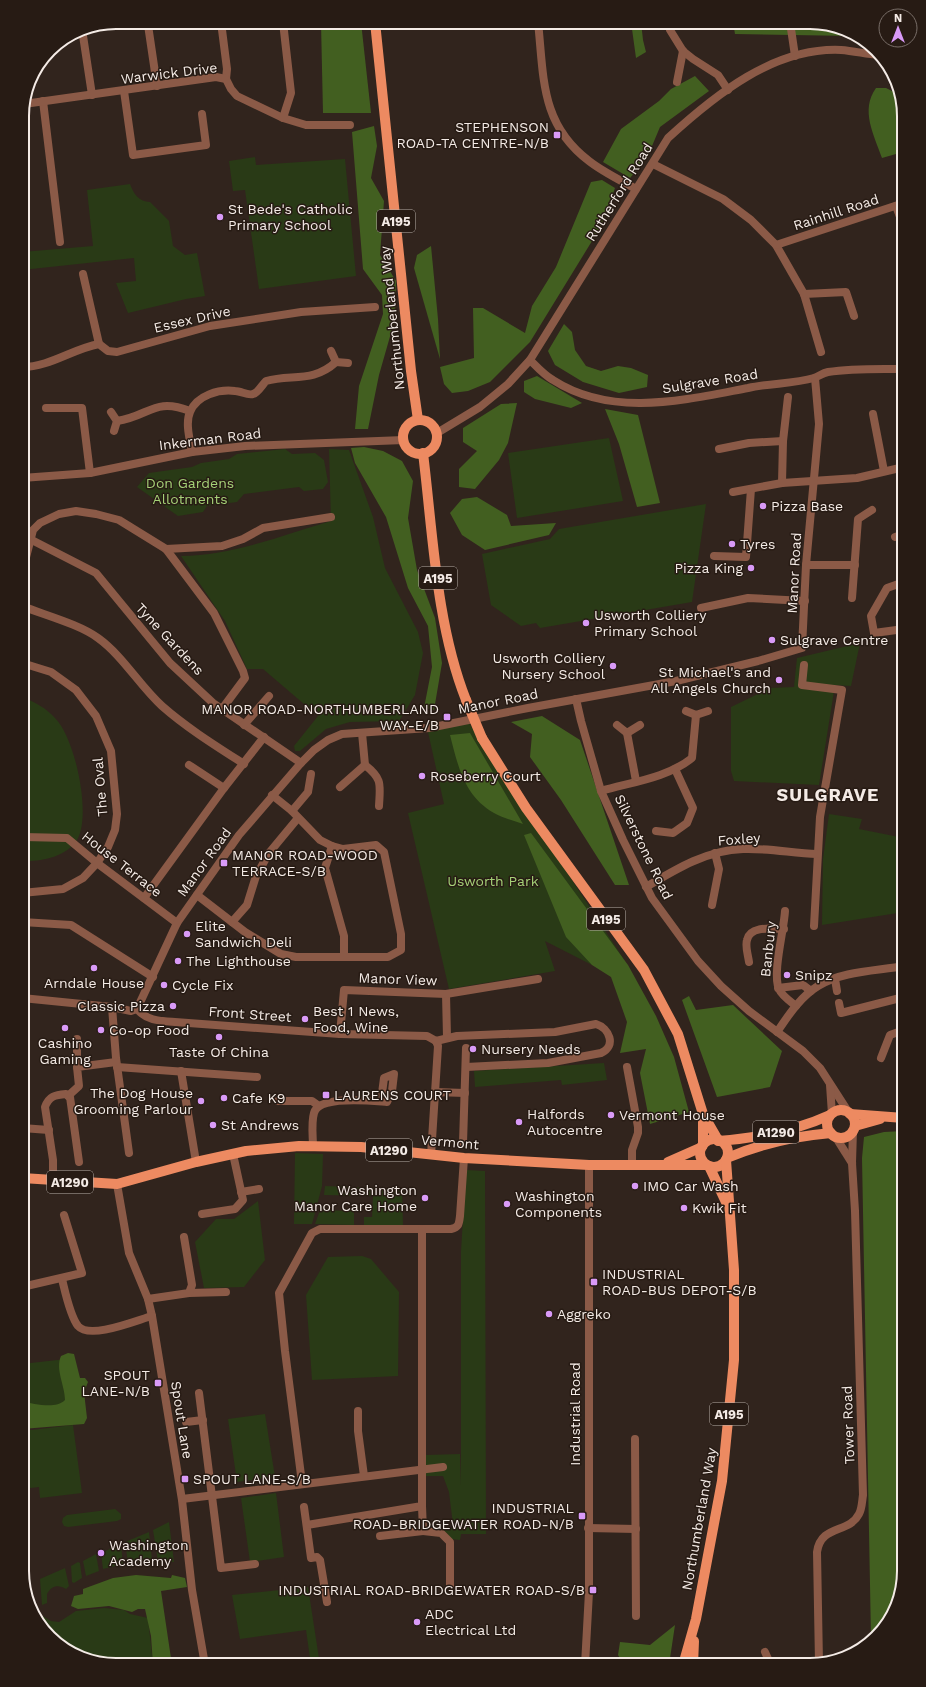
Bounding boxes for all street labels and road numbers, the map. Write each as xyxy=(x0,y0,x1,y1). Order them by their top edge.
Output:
street label: Warwick Drive xyxy=(120,59,218,87)
street label: Rutherford Road xyxy=(582,140,656,244)
street label: Rainhill Road xyxy=(791,191,881,233)
road number: A195 xyxy=(377,210,415,232)
street label: Northumberland Way xyxy=(376,244,408,391)
street label: Essex Drive xyxy=(152,302,232,336)
street label: Sulgrave Road xyxy=(661,366,759,396)
street label: Inkerman Road xyxy=(158,425,262,453)
street label: Manor Road xyxy=(784,532,804,614)
road number: A195 xyxy=(419,567,457,589)
street label: Tyne Gardens xyxy=(133,600,207,678)
street label: Manor Road xyxy=(457,685,539,717)
street label: The Oval xyxy=(89,756,111,817)
street label: Silverstone Road xyxy=(612,792,676,902)
street label: Manor Road xyxy=(174,824,234,900)
street label: House Terrace xyxy=(79,828,165,900)
street label: Foxley xyxy=(717,829,762,848)
road number: A195 xyxy=(587,908,625,930)
street label: Banbury xyxy=(757,920,779,978)
street label: Manor View xyxy=(358,970,438,988)
street label: Front Street xyxy=(208,1003,292,1025)
road number: A1290 xyxy=(753,1121,799,1143)
street label: Vermont xyxy=(420,1131,480,1153)
road number: A1290 xyxy=(366,1139,412,1161)
road number: A1290 xyxy=(47,1171,93,1193)
street label: Industrial Road xyxy=(567,1362,583,1466)
street label: Spout Lane xyxy=(168,1380,196,1460)
street label: Tower Road xyxy=(839,1385,857,1465)
road number: A195 xyxy=(710,1403,748,1425)
street label: Northumberland Way xyxy=(679,1446,720,1592)

